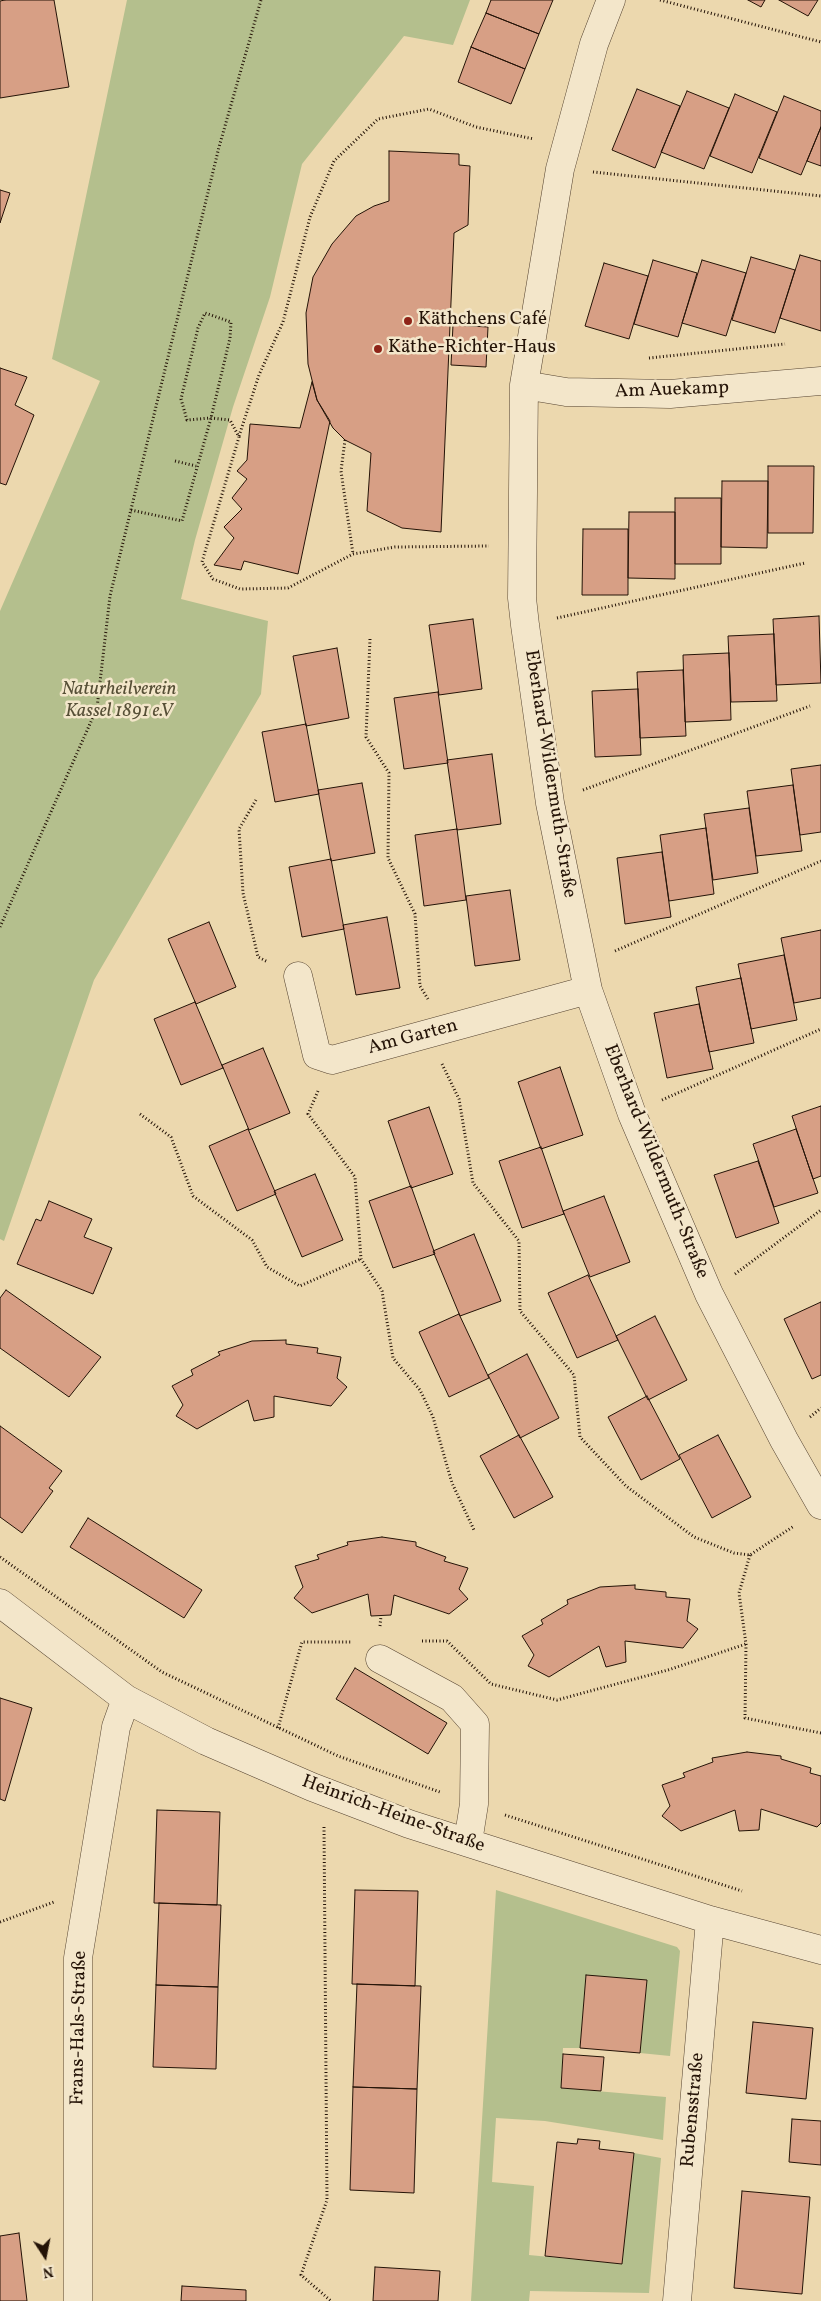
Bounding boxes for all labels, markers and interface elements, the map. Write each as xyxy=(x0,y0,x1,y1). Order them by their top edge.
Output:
place label: Käthchens Café xyxy=(418,310,547,332)
marker: Käthchens Café xyxy=(402,315,414,327)
place label: Käthe-Richter-Haus xyxy=(388,338,556,360)
marker: Käthe-Richter-Haus xyxy=(372,343,384,355)
street label: Am Auekamp xyxy=(615,378,729,404)
street label: Eberhard-Wildermuth-Straße xyxy=(518,648,580,900)
park label: Naturheilverein Kassel 1891 e.V xyxy=(62,680,176,724)
street label: Am Garten xyxy=(366,1015,460,1061)
street label: Eberhard-Wildermuth-Straße xyxy=(597,1041,713,1283)
street label: Heinrich-Heine-Straße xyxy=(298,1771,488,1859)
street label: Frans-Hals-Straße xyxy=(67,1950,93,2106)
street label: Rubensstraße xyxy=(678,2052,710,2168)
north arrow xyxy=(20,2231,70,2281)
text: N xyxy=(41,2261,55,2282)

